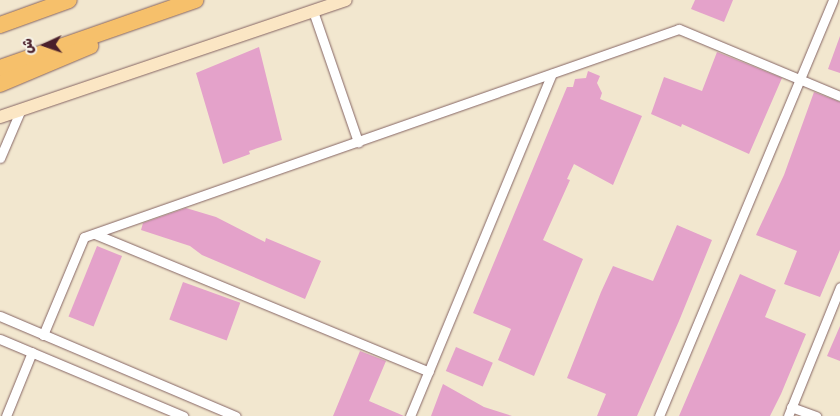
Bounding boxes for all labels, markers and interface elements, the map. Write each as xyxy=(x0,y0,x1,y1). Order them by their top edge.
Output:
north arrow xyxy=(20,20,70,70)
text: ش xyxy=(21,38,38,54)

